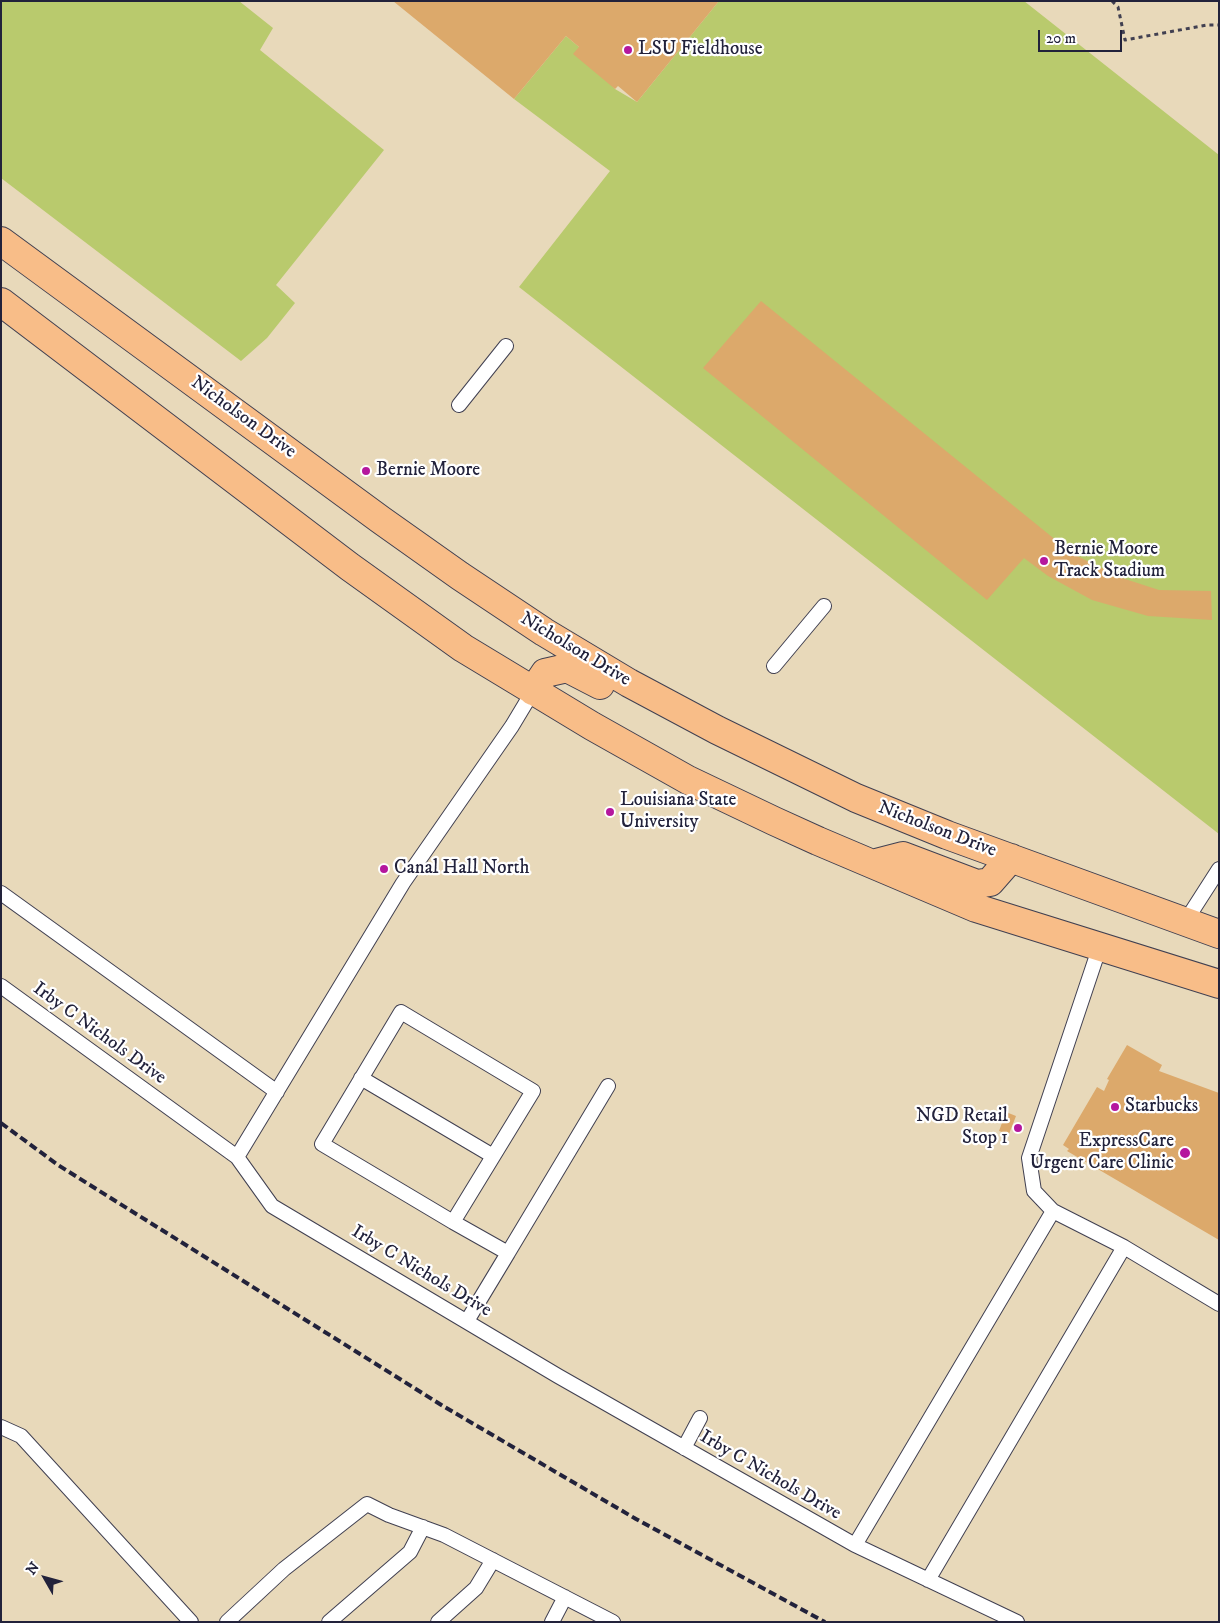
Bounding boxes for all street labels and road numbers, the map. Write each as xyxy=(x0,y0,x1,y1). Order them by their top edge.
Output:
street label: Nicholson Drive xyxy=(186,372,300,464)
street label: Nicholson Drive xyxy=(516,608,634,692)
street label: Nicholson Drive xyxy=(875,797,999,863)
street label: Irby C Nichols Drive xyxy=(28,978,170,1090)
street label: Irby C Nichols Drive xyxy=(347,1221,495,1323)
street label: Irby C Nichols Drive xyxy=(695,1426,845,1526)

